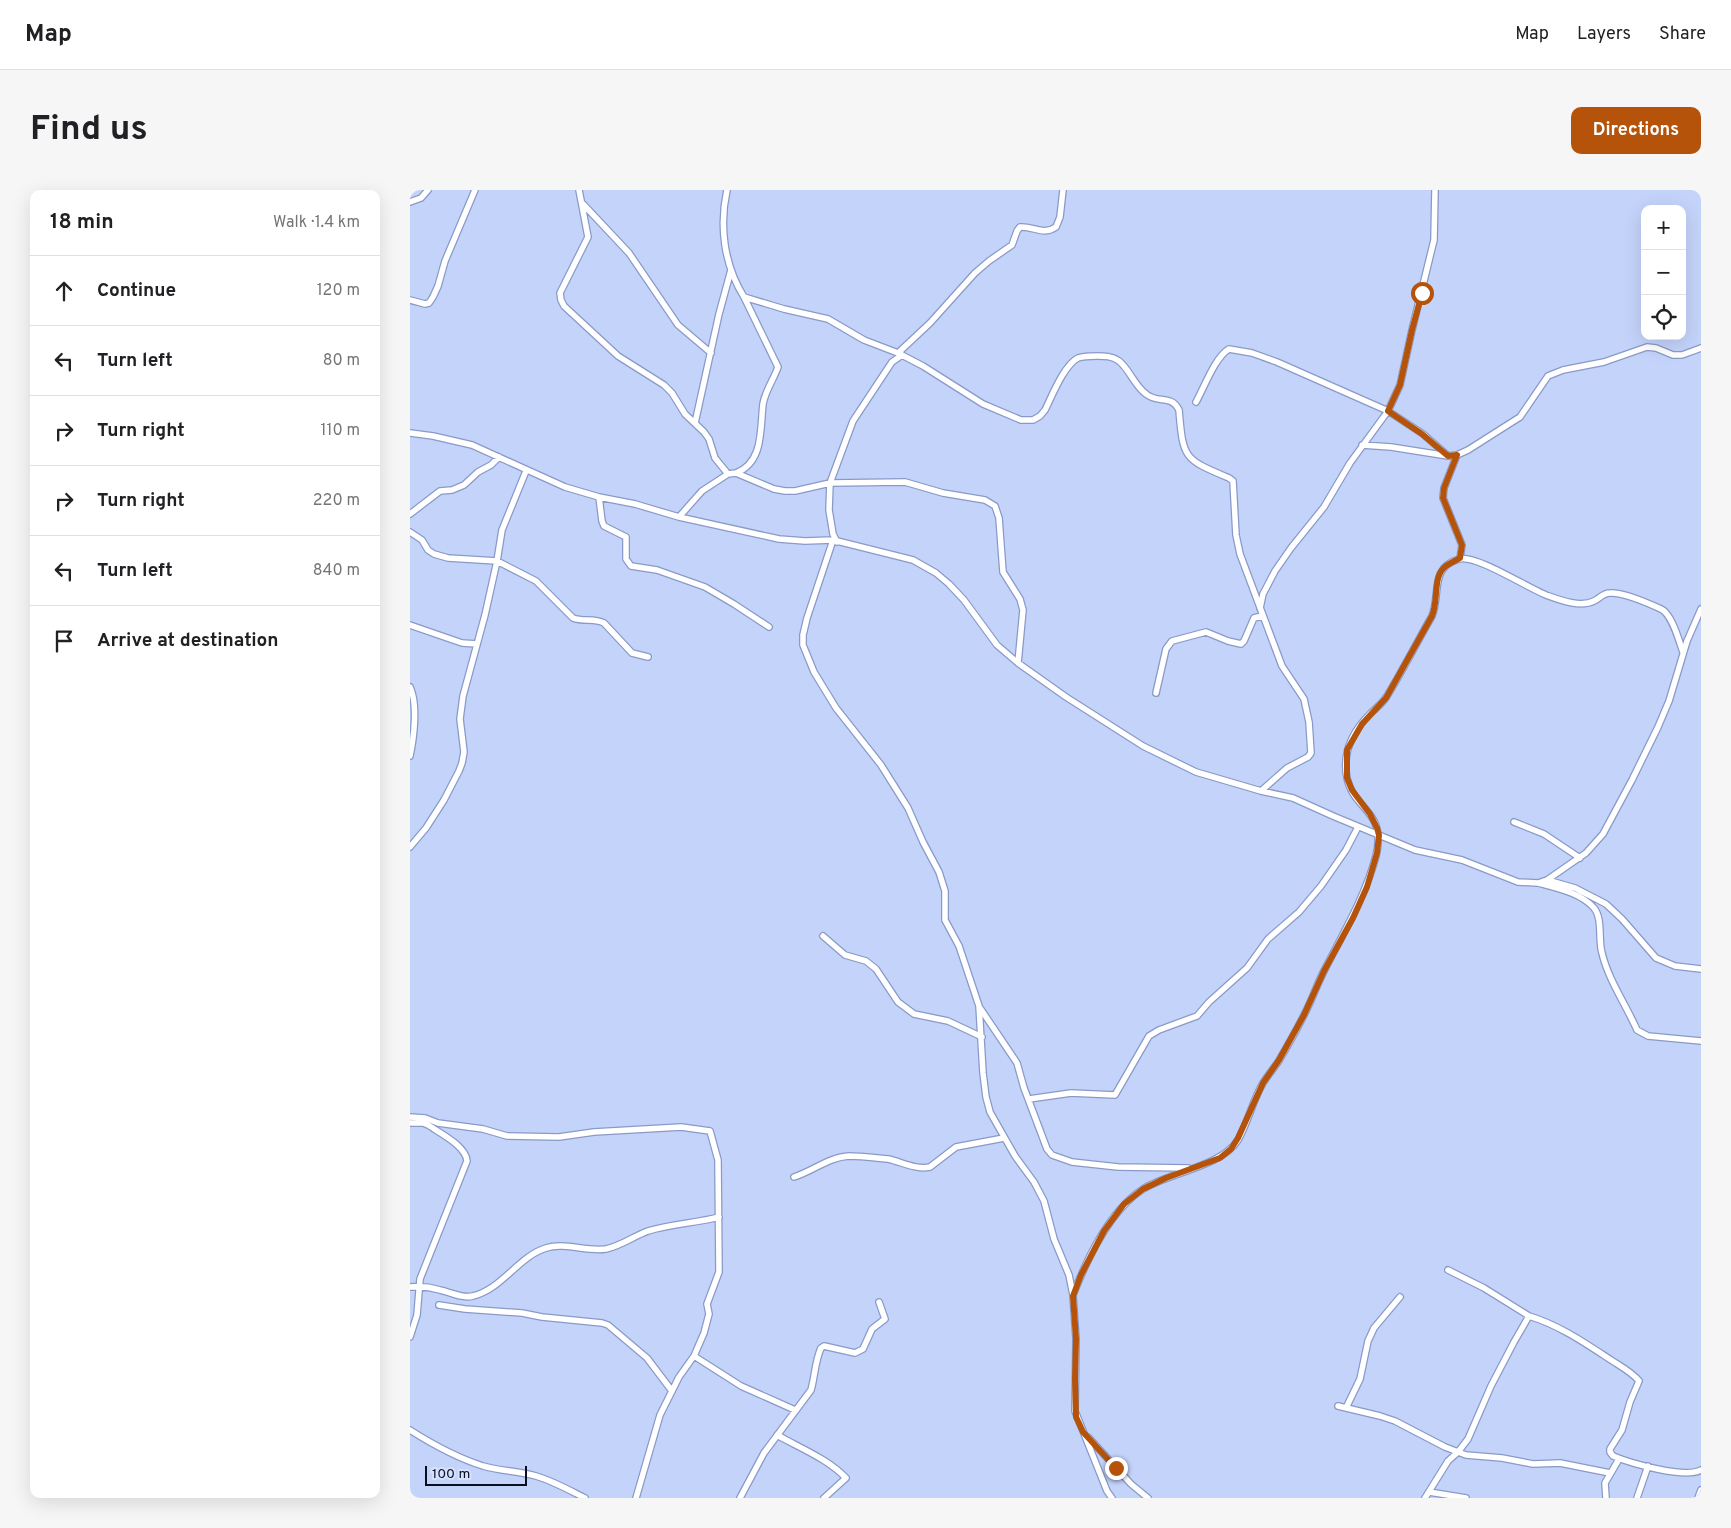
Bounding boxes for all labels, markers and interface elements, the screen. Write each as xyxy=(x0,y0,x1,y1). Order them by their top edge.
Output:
text: Map xyxy=(25,20,72,50)
text: Map xyxy=(1515,23,1549,46)
text: Layers xyxy=(1577,23,1631,46)
text: Share xyxy=(1659,23,1706,46)
button: Directions xyxy=(1571,107,1701,154)
text: Find us xyxy=(30,108,148,152)
map controls xyxy=(1641,205,1686,340)
button: + xyxy=(1641,205,1686,250)
text: 18 min xyxy=(50,209,114,236)
text: Walk · 1.4 km xyxy=(273,213,360,233)
button: − xyxy=(1641,250,1686,295)
icon: ahead xyxy=(50,277,78,305)
text: Continue xyxy=(97,279,176,303)
text: 120 m xyxy=(317,281,360,301)
route start xyxy=(1411,282,1434,305)
button: locate xyxy=(1641,295,1686,340)
icon: left xyxy=(50,347,78,375)
text: Turn left xyxy=(97,349,173,373)
text: 80 m xyxy=(323,351,360,371)
icon: right xyxy=(50,417,78,445)
text: Turn right xyxy=(97,419,185,443)
text: 110 m xyxy=(320,421,360,441)
icon: right xyxy=(50,487,78,515)
text: Turn right xyxy=(97,489,185,513)
text: 220 m xyxy=(313,491,360,511)
icon: left xyxy=(50,557,78,585)
text: Turn left xyxy=(97,559,173,583)
text: 840 m xyxy=(313,561,360,581)
icon: arrive xyxy=(50,627,78,655)
text: Arrive at destination xyxy=(97,629,278,653)
route end xyxy=(1105,1457,1128,1480)
scale bar xyxy=(425,1463,528,1486)
text: 100 m xyxy=(432,1466,470,1483)

